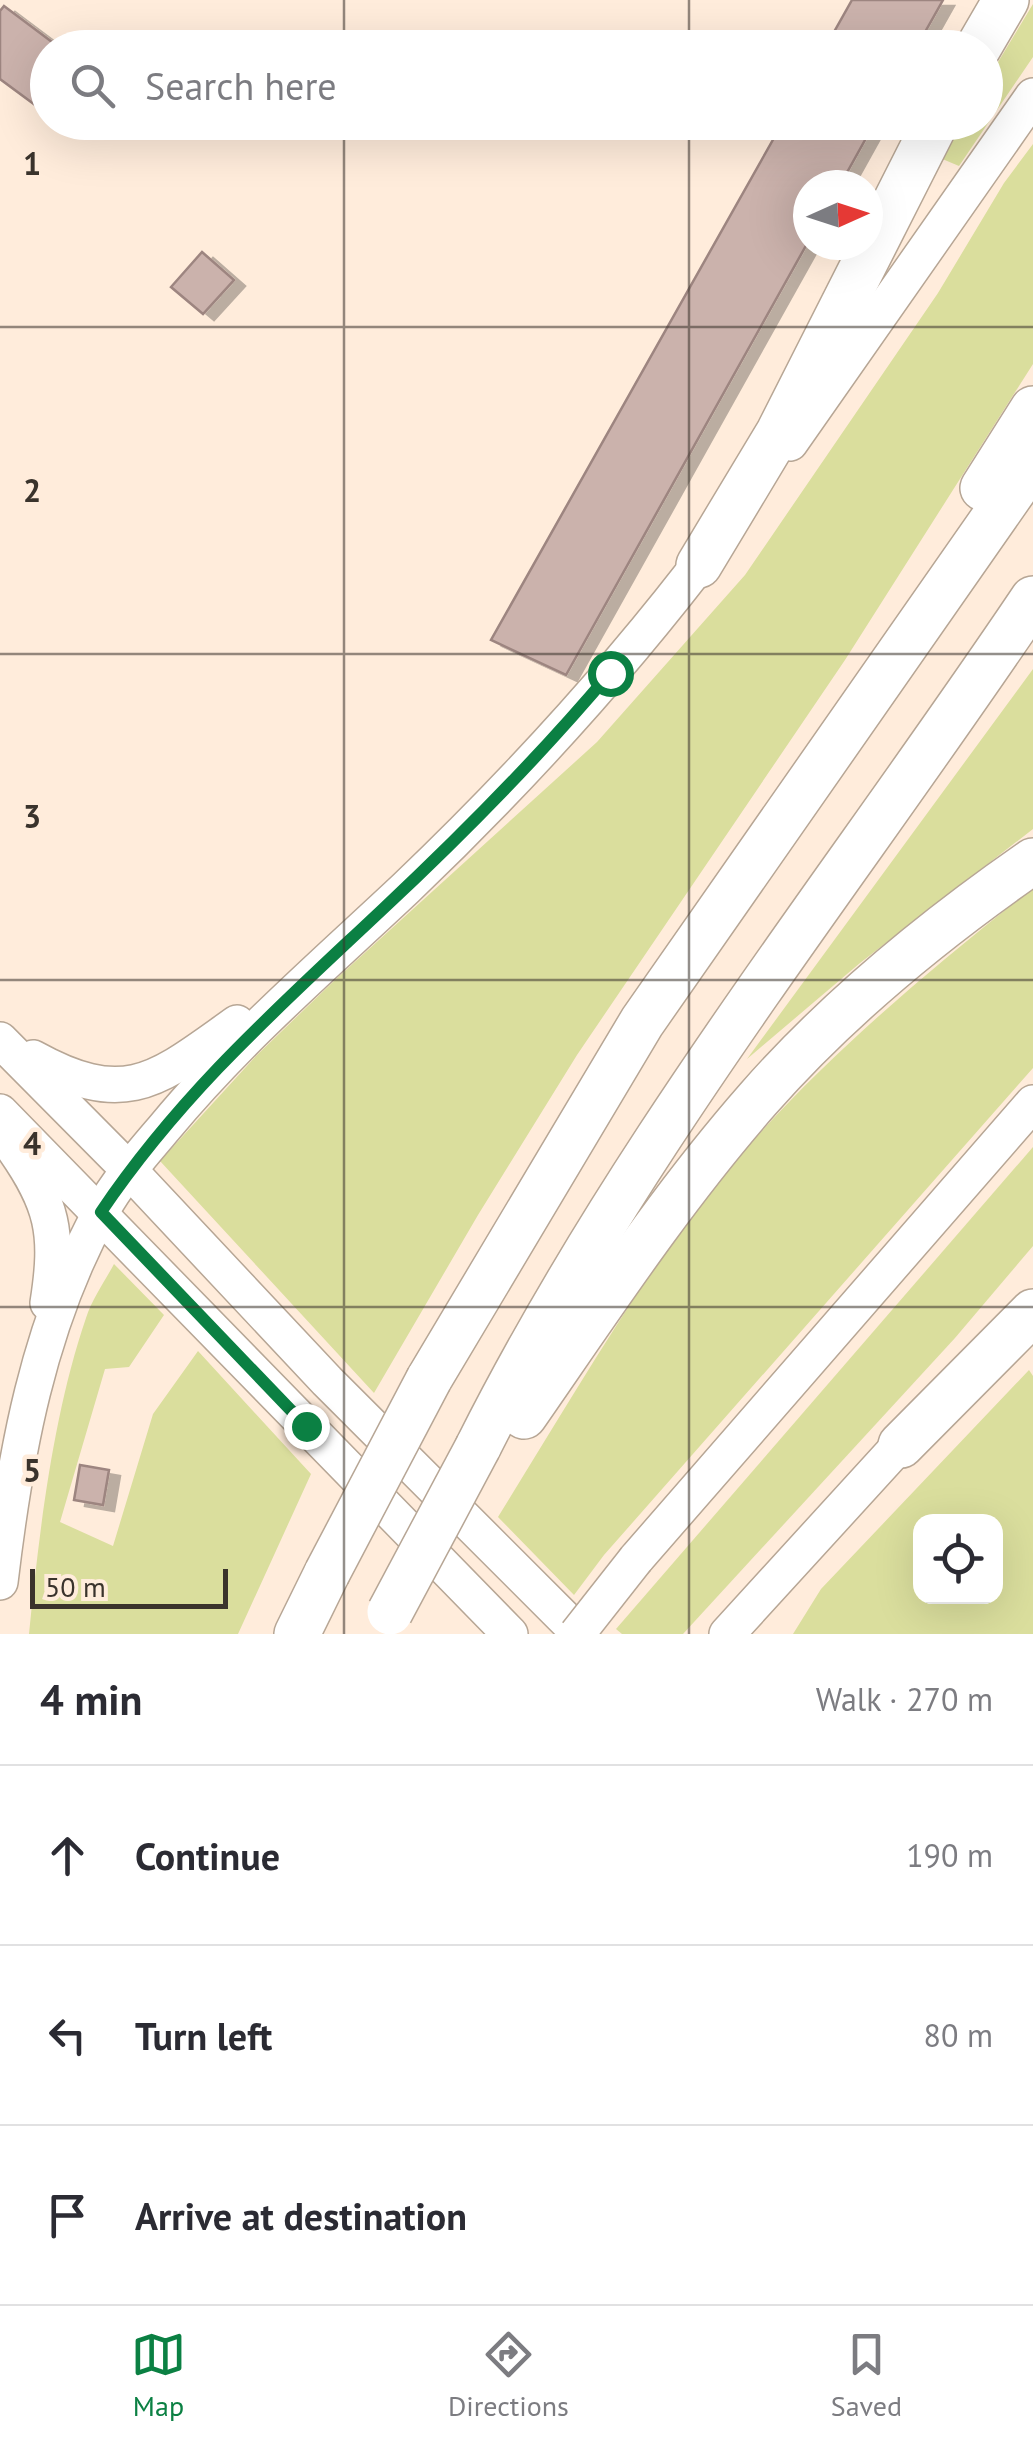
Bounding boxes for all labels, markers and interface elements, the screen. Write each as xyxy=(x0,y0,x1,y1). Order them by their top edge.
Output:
search box xyxy=(30,30,1003,140)
icon: search xyxy=(65,58,120,113)
text: Search here xyxy=(145,61,337,110)
text: 1 xyxy=(23,142,41,184)
north arrow xyxy=(793,170,883,260)
text: 2 xyxy=(23,469,41,511)
route start xyxy=(588,651,634,697)
text: 3 xyxy=(23,795,41,837)
text: 4 xyxy=(23,1122,41,1164)
route end xyxy=(284,1404,330,1450)
text: 5 xyxy=(23,1449,41,1491)
map controls xyxy=(913,1514,1003,1604)
button: locate xyxy=(913,1514,1003,1604)
scale bar xyxy=(30,1564,228,1608)
text: 50 m xyxy=(45,1568,106,1605)
text: 4 min xyxy=(40,1672,142,1727)
text: Walk · 270 m xyxy=(816,1678,993,1720)
icon: ahead xyxy=(40,1828,95,1883)
text: Continue xyxy=(135,1831,280,1880)
text: 190 m xyxy=(906,1834,993,1876)
icon: left xyxy=(40,2008,95,2063)
text: Turn left xyxy=(135,2011,272,2060)
text: 80 m xyxy=(924,2014,993,2056)
icon: arrive xyxy=(40,2188,95,2243)
text: Arrive at destination xyxy=(135,2191,467,2240)
tab: Map xyxy=(131,2327,186,2424)
tab: Directions xyxy=(448,2327,569,2424)
tab: Saved xyxy=(831,2327,902,2424)

